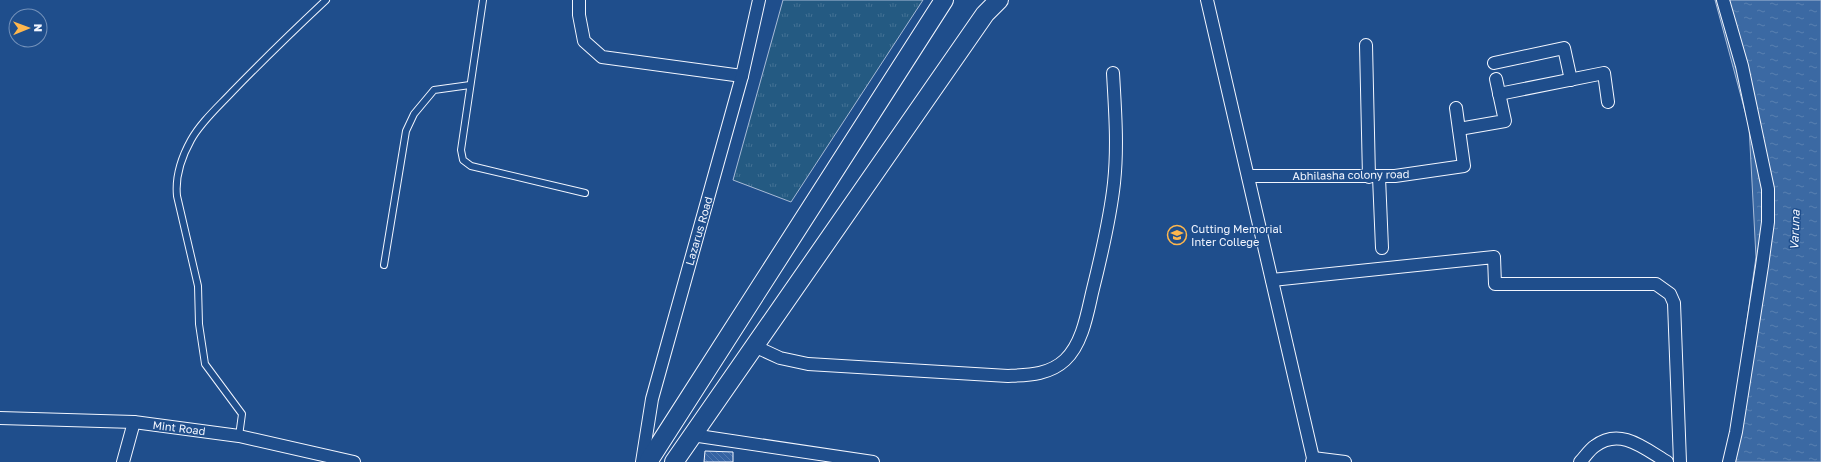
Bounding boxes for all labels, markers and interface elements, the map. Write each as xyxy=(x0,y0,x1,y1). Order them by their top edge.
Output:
north arrow xyxy=(8,8,48,48)
text: N xyxy=(32,24,45,32)
street label: Abhilasha colony road xyxy=(1292,167,1410,182)
street label: Lazarus Road xyxy=(682,195,715,267)
water label: Varuna xyxy=(1786,208,1803,250)
place label: Cutting Memorial Inter College xyxy=(1191,222,1283,248)
school or university icon: Cutting Memorial Inter College xyxy=(1166,224,1188,246)
street label: Mint Road xyxy=(152,418,206,437)

